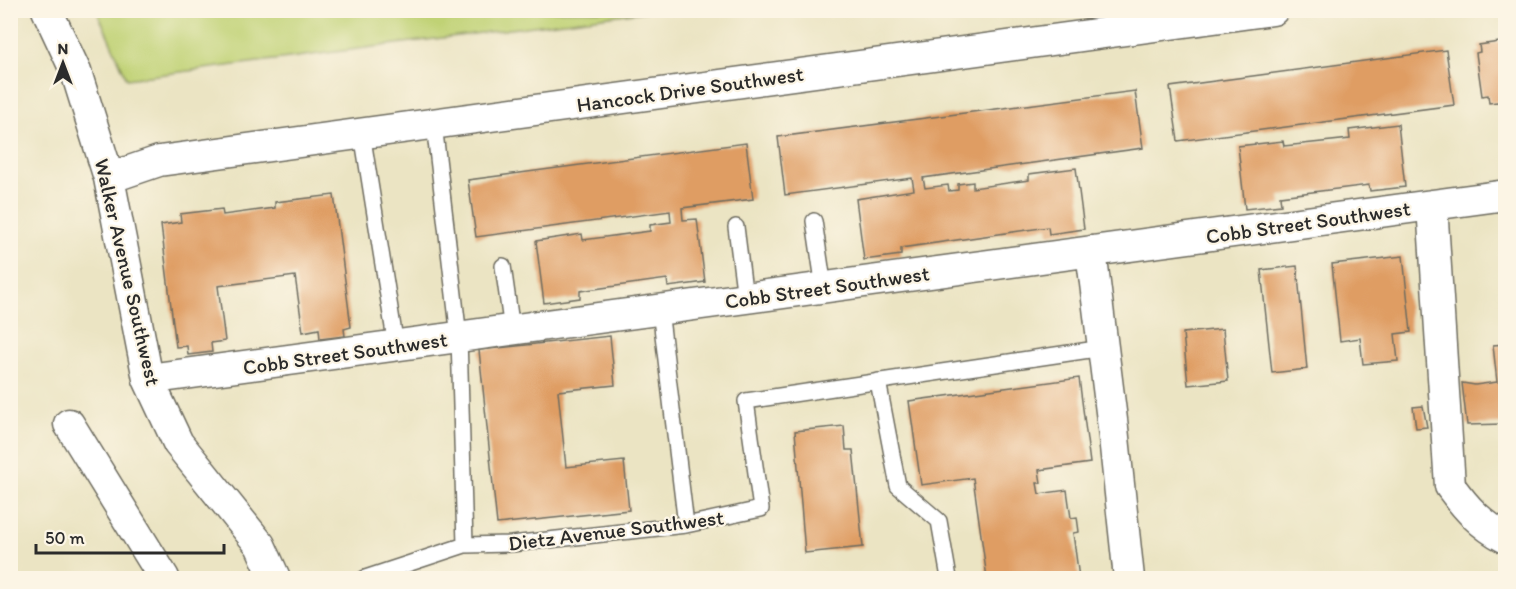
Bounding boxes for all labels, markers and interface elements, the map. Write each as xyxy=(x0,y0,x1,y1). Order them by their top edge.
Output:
north arrow xyxy=(33,33,93,93)
text: N xyxy=(58,39,68,58)
street label: Hancock Drive Southwest xyxy=(575,61,805,117)
street label: Walker Avenue Southwest xyxy=(90,156,166,388)
street label: Cobb Street Southwest xyxy=(1204,195,1412,249)
street label: Cobb Street Southwest xyxy=(723,260,931,314)
street label: Cobb Street Southwest xyxy=(241,326,449,380)
street label: Dietz Avenue Southwest xyxy=(507,504,725,556)
scale bar xyxy=(36,517,224,555)
text: 50 m xyxy=(45,527,85,549)

